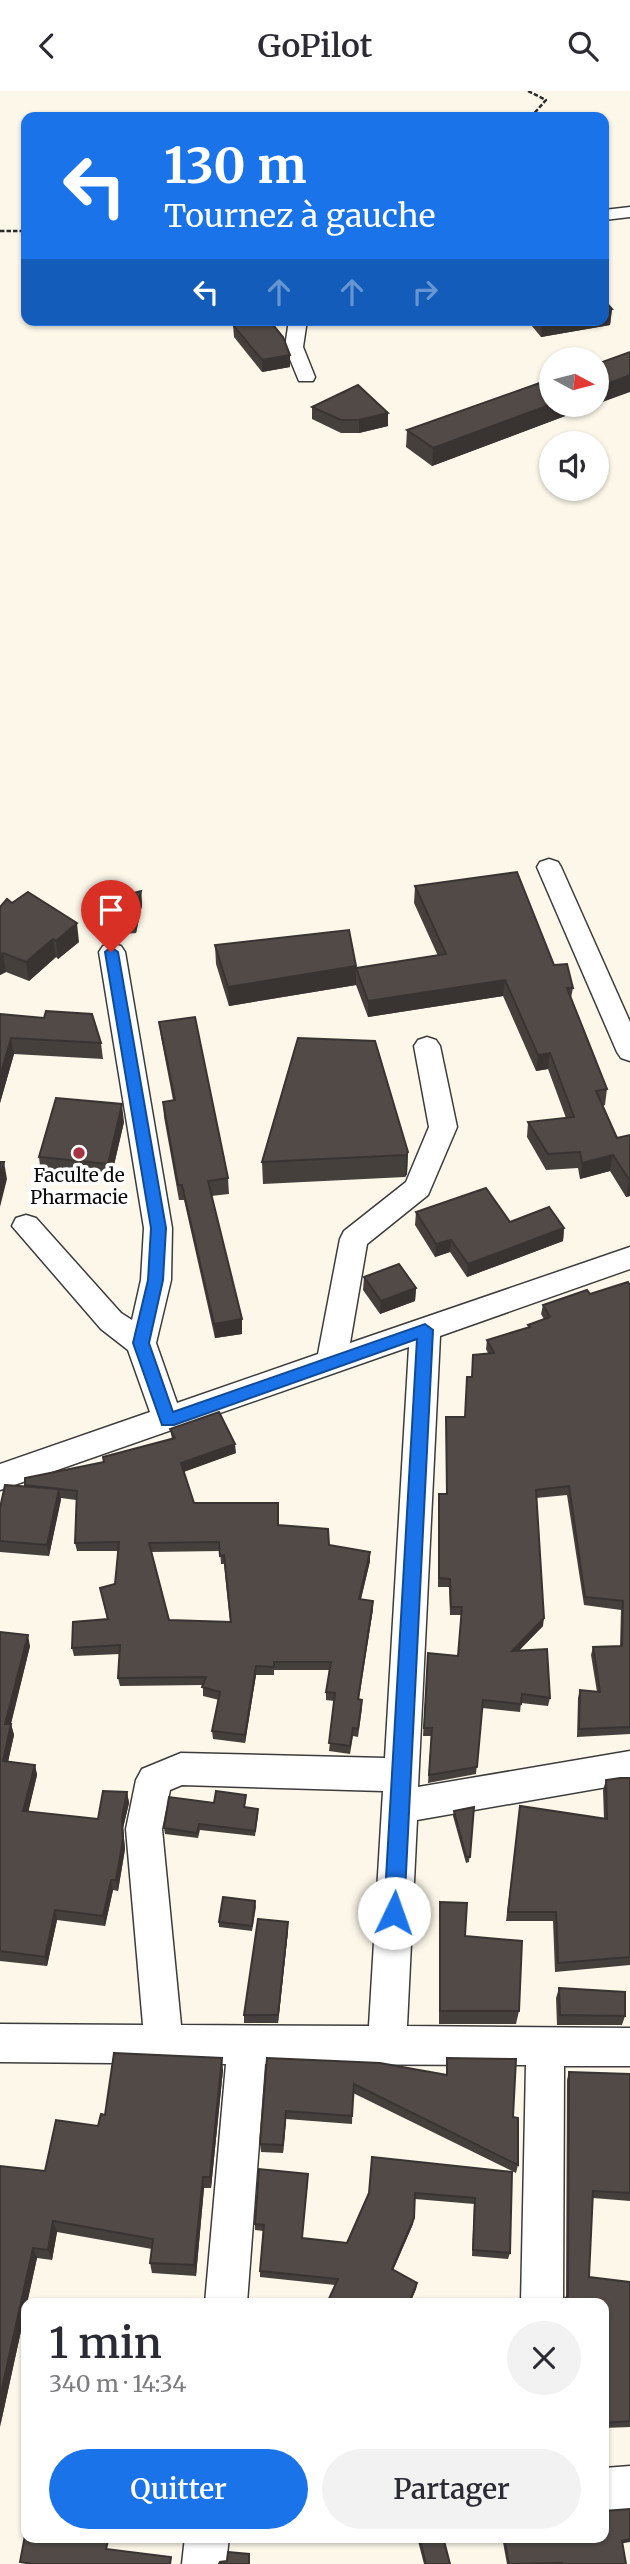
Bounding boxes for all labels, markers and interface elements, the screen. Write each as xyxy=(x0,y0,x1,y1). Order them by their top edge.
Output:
text: GoPilot xyxy=(258,26,372,66)
icon: back xyxy=(28,27,66,65)
icon: search xyxy=(564,27,602,65)
text: 130 m xyxy=(164,135,307,196)
icon: left xyxy=(49,140,140,231)
text: Tournez à gauche xyxy=(164,196,435,236)
icon: left xyxy=(187,273,225,311)
icon: ahead xyxy=(260,273,298,311)
icon: ahead xyxy=(333,273,371,311)
icon: right xyxy=(406,273,444,311)
north arrow xyxy=(539,347,609,417)
map controls xyxy=(539,347,609,501)
button: sound xyxy=(539,431,609,501)
pin xyxy=(81,880,141,952)
icon: arrive xyxy=(92,891,130,929)
marker: Faculte de Pharmacie xyxy=(71,1145,87,1161)
place label: Faculte de Pharmacie xyxy=(30,1163,128,1209)
position arrow xyxy=(357,1876,431,1950)
text: 1 min xyxy=(49,2317,162,2369)
button: close xyxy=(507,2321,581,2395)
text: 340 m · 14:34 xyxy=(49,2369,186,2398)
button: Quitter xyxy=(49,2449,308,2529)
button: Partager xyxy=(322,2449,581,2529)

